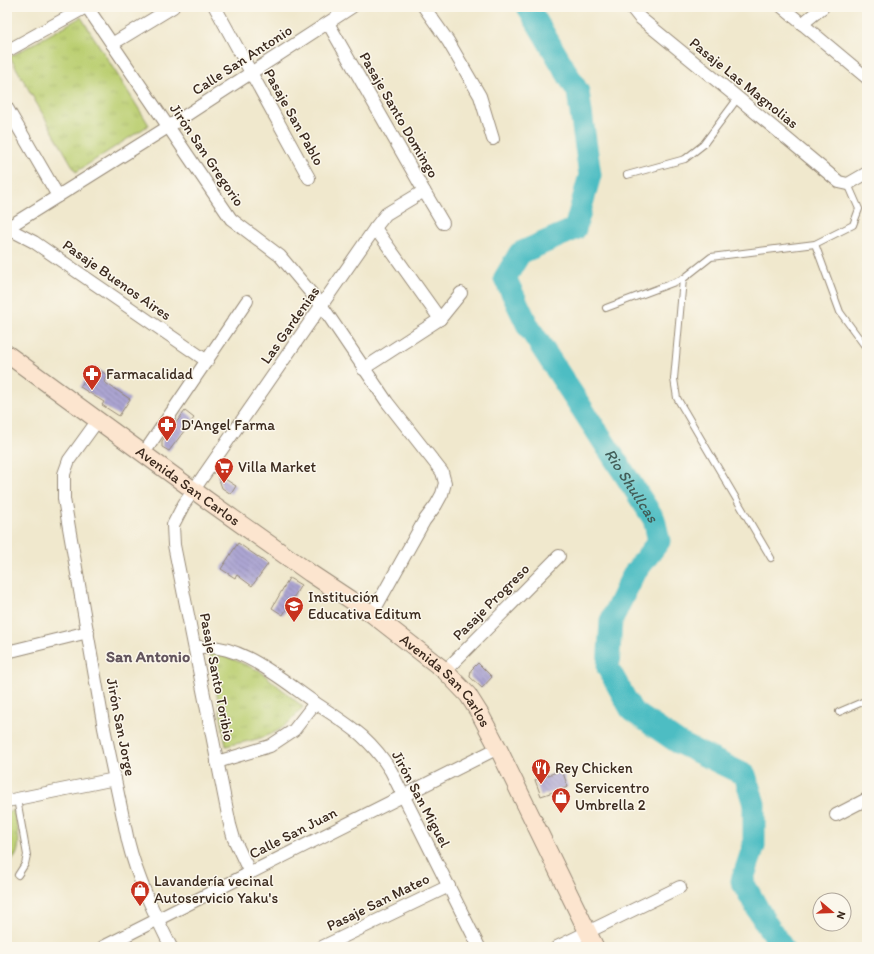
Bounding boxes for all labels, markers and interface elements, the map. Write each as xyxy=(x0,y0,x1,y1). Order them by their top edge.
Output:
street label: Calle San Antonio xyxy=(189,21,295,99)
street label: Pasaje Las Magnolias xyxy=(686,34,802,133)
street label: Pasaje Santo Domingo xyxy=(356,49,442,181)
street label: Pasaje San Pablo xyxy=(260,65,328,169)
street label: Jirón San Gregorio xyxy=(166,100,248,210)
street label: Pasaje Buenos Aires xyxy=(59,236,175,324)
street label: Las Gardenias xyxy=(257,282,324,367)
pharmacy icon: Farmacalidad xyxy=(81,363,103,391)
place label: Farmacalidad xyxy=(106,365,193,383)
pharmacy icon: D'Angel Farma xyxy=(156,414,178,442)
place label: D'Angel Farma xyxy=(181,416,275,434)
street label: Avenida San Carlos xyxy=(132,442,244,530)
water label: Rio Shullcas xyxy=(601,445,663,526)
supermarket icon: Villa Market xyxy=(213,456,235,484)
place label: Villa Market xyxy=(238,458,317,476)
street label: Pasaje Progreso xyxy=(449,560,533,644)
place label: Institución Educativa Editum xyxy=(308,588,422,623)
school or university icon: Institución Educativa Editum xyxy=(283,595,305,623)
street label: Pasaje Santo Toribio xyxy=(196,611,238,743)
street label: Avenida San Carlos xyxy=(396,630,494,730)
district label: San Antonio xyxy=(106,647,190,666)
street label: Jirón San Jorge xyxy=(103,676,139,778)
street label: Jirón San Miguel xyxy=(388,748,454,851)
restaurant icon: Rey Chicken xyxy=(530,757,552,785)
place label: Rey Chicken xyxy=(555,759,633,777)
place label: Servicentro Umbrella 2 xyxy=(575,779,649,814)
shop icon: Servicentro Umbrella 2 xyxy=(550,786,572,814)
street label: Calle San Juan xyxy=(246,803,340,863)
street label: Pasaje San Mateo xyxy=(324,869,432,935)
place label: Lavandería vecinal Autoservicio Yaku's xyxy=(154,872,278,907)
shop icon: Lavandería vecinal Autoservicio Yaku's xyxy=(129,879,151,907)
north arrow xyxy=(812,892,852,932)
text: N xyxy=(834,909,848,921)

